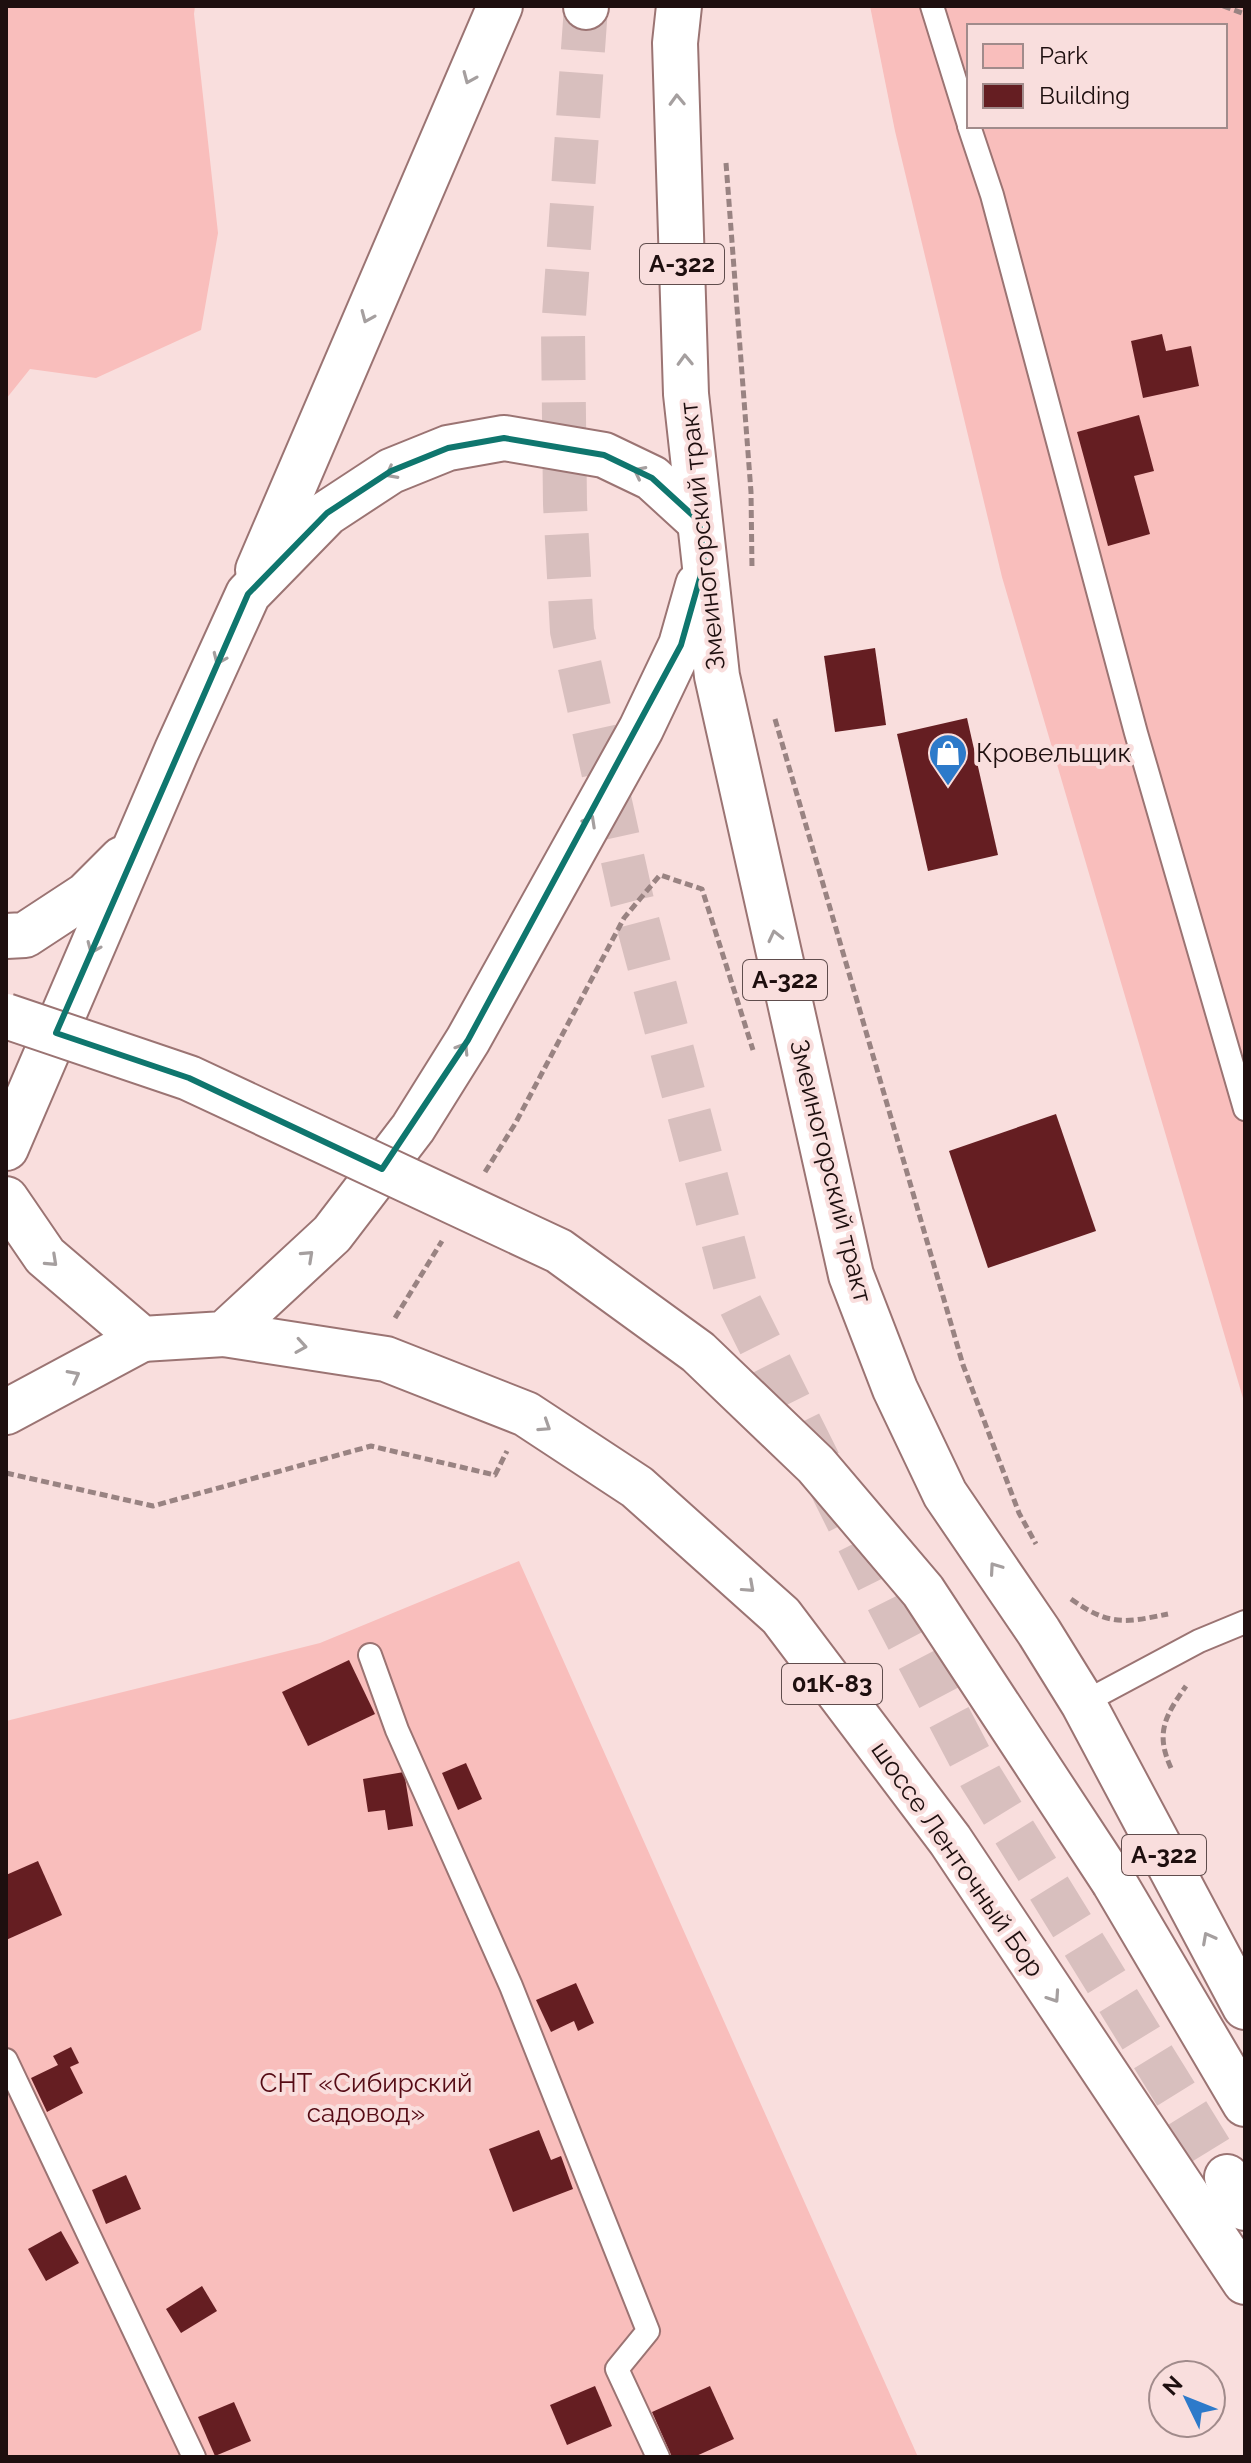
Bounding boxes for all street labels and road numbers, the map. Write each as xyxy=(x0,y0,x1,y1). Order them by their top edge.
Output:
road number: А-322 xyxy=(640,244,724,284)
street label: Змеиногорский тракт xyxy=(673,400,731,672)
road number: А-322 xyxy=(743,960,827,1000)
street label: Змеиногорский тракт xyxy=(784,1037,878,1305)
road number: 01К-83 xyxy=(782,1664,882,1704)
street label: шоссе Ленточный Бор xyxy=(865,1736,1051,1982)
road number: А-322 xyxy=(1122,1835,1206,1875)

